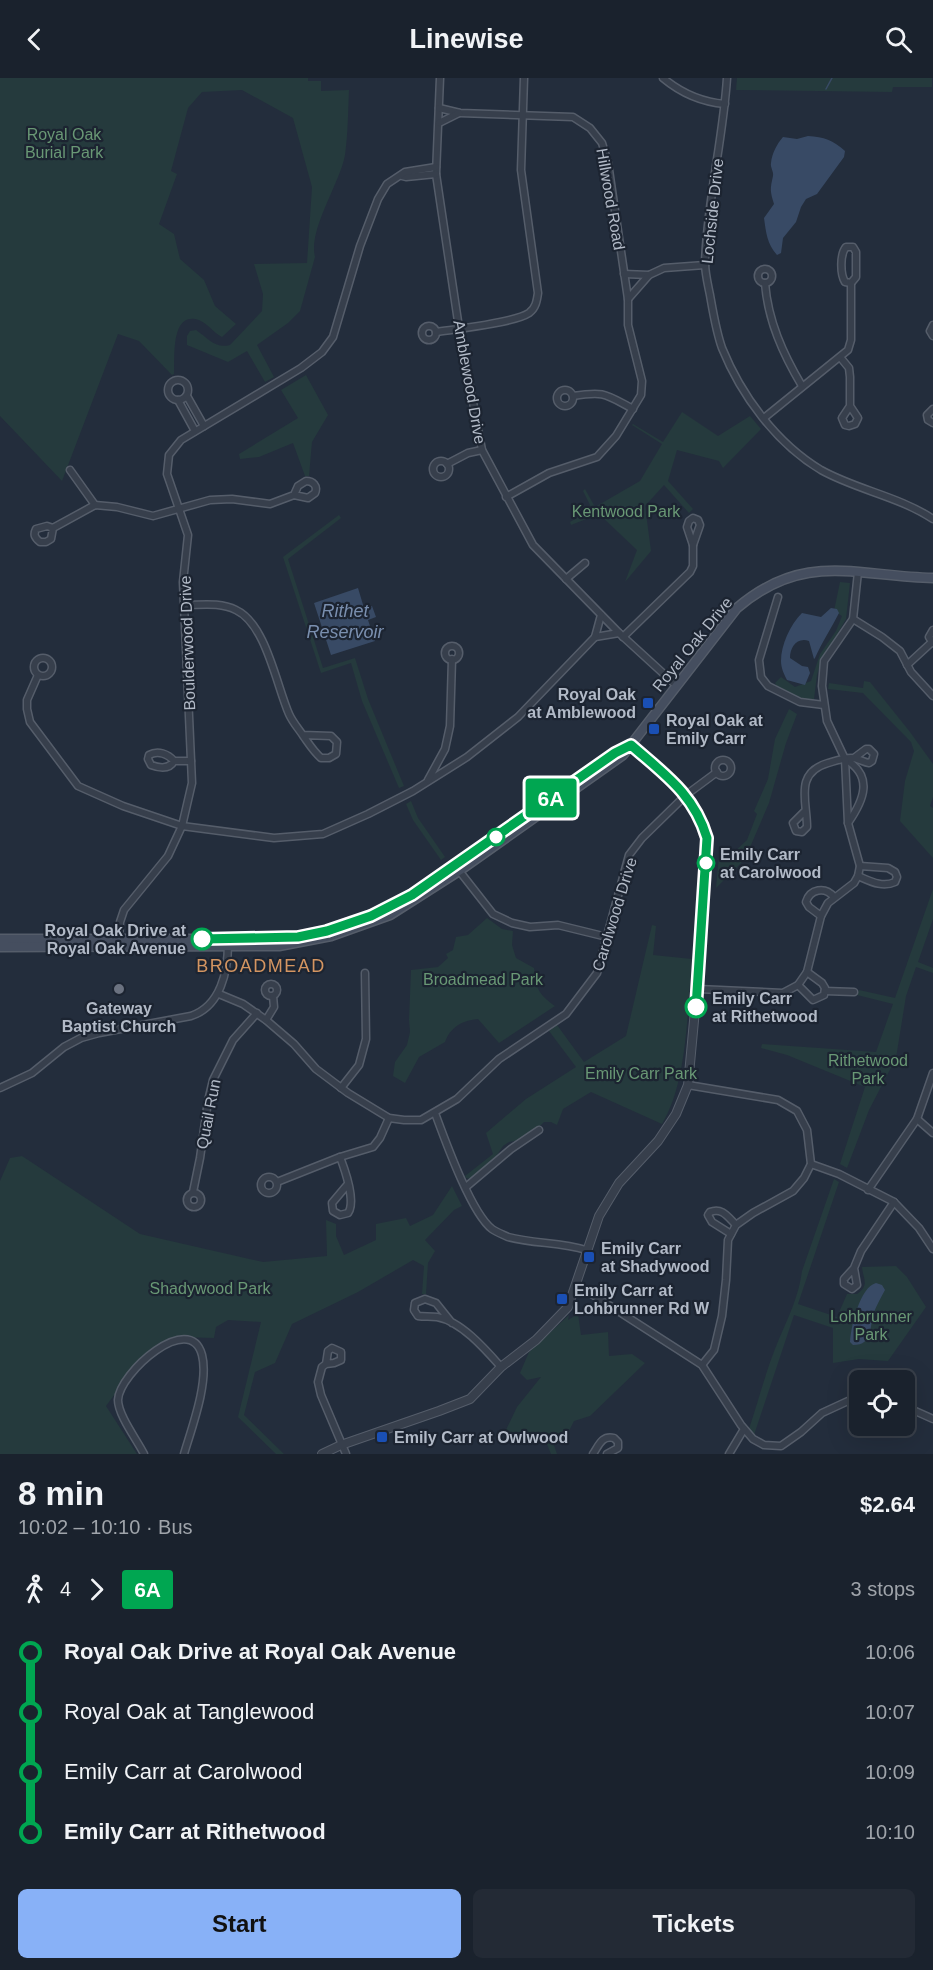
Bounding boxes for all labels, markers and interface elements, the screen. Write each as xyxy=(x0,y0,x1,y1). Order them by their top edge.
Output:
icon: back xyxy=(18,23,51,56)
icon: search xyxy=(882,23,915,56)
text: Linewise xyxy=(409,24,524,54)
park label: Royal Oak Burial Park xyxy=(25,126,104,161)
street label: Hillwood Road xyxy=(593,147,628,251)
street label: Lochside Drive xyxy=(699,157,726,265)
street label: Amblewood Drive xyxy=(450,319,489,445)
park label: Kentwood Park xyxy=(572,503,681,520)
street label: Boulderwood Drive xyxy=(177,575,198,711)
street label: Royal Oak Drive xyxy=(649,594,736,695)
water label: Rithet Reservoir xyxy=(306,601,385,642)
place label: Royal Oak at Amblewood xyxy=(527,686,636,721)
marker: Royal Oak at Amblewood xyxy=(641,696,655,710)
place label: Royal Oak at Emily Carr xyxy=(666,712,764,747)
marker: Royal Oak at Emily Carr xyxy=(647,722,661,736)
line badge: 6A xyxy=(524,778,578,818)
text: 6A xyxy=(538,787,564,810)
unlabelled marker xyxy=(487,828,505,846)
place label: Emily Carr at Carolwood xyxy=(720,846,821,881)
marker: Emily Carr at Carolwood xyxy=(697,854,715,872)
street label: Carolwood Drive xyxy=(589,855,640,973)
place label: Royal Oak Drive at Royal Oak Avenue xyxy=(45,922,187,957)
marker: Royal Oak Drive at Royal Oak Avenue xyxy=(191,928,213,950)
district label: BROADMEAD xyxy=(196,956,326,976)
park label: Broadmead Park xyxy=(423,971,544,988)
marker: Gateway Baptist Church xyxy=(112,982,126,996)
place label: Emily Carr at Rithetwood xyxy=(712,990,818,1025)
marker: Emily Carr at Rithetwood xyxy=(685,996,707,1018)
place label: Gateway Baptist Church xyxy=(62,1000,176,1035)
park label: Rithetwood Park xyxy=(828,1052,908,1087)
park label: Emily Carr Park xyxy=(585,1065,698,1082)
street label: Quail Run xyxy=(193,1078,224,1151)
place label: Emily Carr at Shadywood xyxy=(601,1240,709,1275)
marker: Emily Carr at Shadywood xyxy=(582,1250,596,1264)
park label: Shadywood Park xyxy=(150,1280,271,1297)
place label: Emily Carr at Lohbrunner Rd W xyxy=(574,1282,710,1317)
marker: Emily Carr at Lohbrunner Rd W xyxy=(555,1292,569,1306)
park label: Lohbrunner Park xyxy=(830,1308,913,1343)
map controls xyxy=(849,1370,915,1436)
button: locate xyxy=(849,1370,915,1436)
place label: Emily Carr at Owlwood xyxy=(394,1429,568,1446)
marker: Emily Carr at Owlwood xyxy=(375,1430,389,1444)
text: 8 min xyxy=(18,1475,104,1512)
text: $2.64 xyxy=(860,1492,915,1517)
text: 10:02 – 10:10 · Bus xyxy=(18,1516,193,1538)
icon: walk xyxy=(18,1573,51,1606)
icon: forward xyxy=(80,1573,113,1606)
text: 4 xyxy=(60,1578,71,1600)
text: 6A xyxy=(134,1578,161,1601)
text: 3 stops xyxy=(851,1578,915,1600)
text: Royal Oak Drive at Royal Oak Avenue xyxy=(64,1639,456,1664)
text: 10:06 xyxy=(865,1641,915,1663)
text: Royal Oak at Tanglewood xyxy=(64,1699,314,1724)
text: 10:07 xyxy=(865,1701,915,1723)
text: Emily Carr at Carolwood xyxy=(64,1759,302,1784)
text: 10:09 xyxy=(865,1761,915,1783)
text: Emily Carr at Rithetwood xyxy=(64,1819,326,1844)
text: 10:10 xyxy=(865,1821,915,1843)
button: Start xyxy=(18,1889,461,1958)
button: Tickets xyxy=(473,1889,915,1958)

